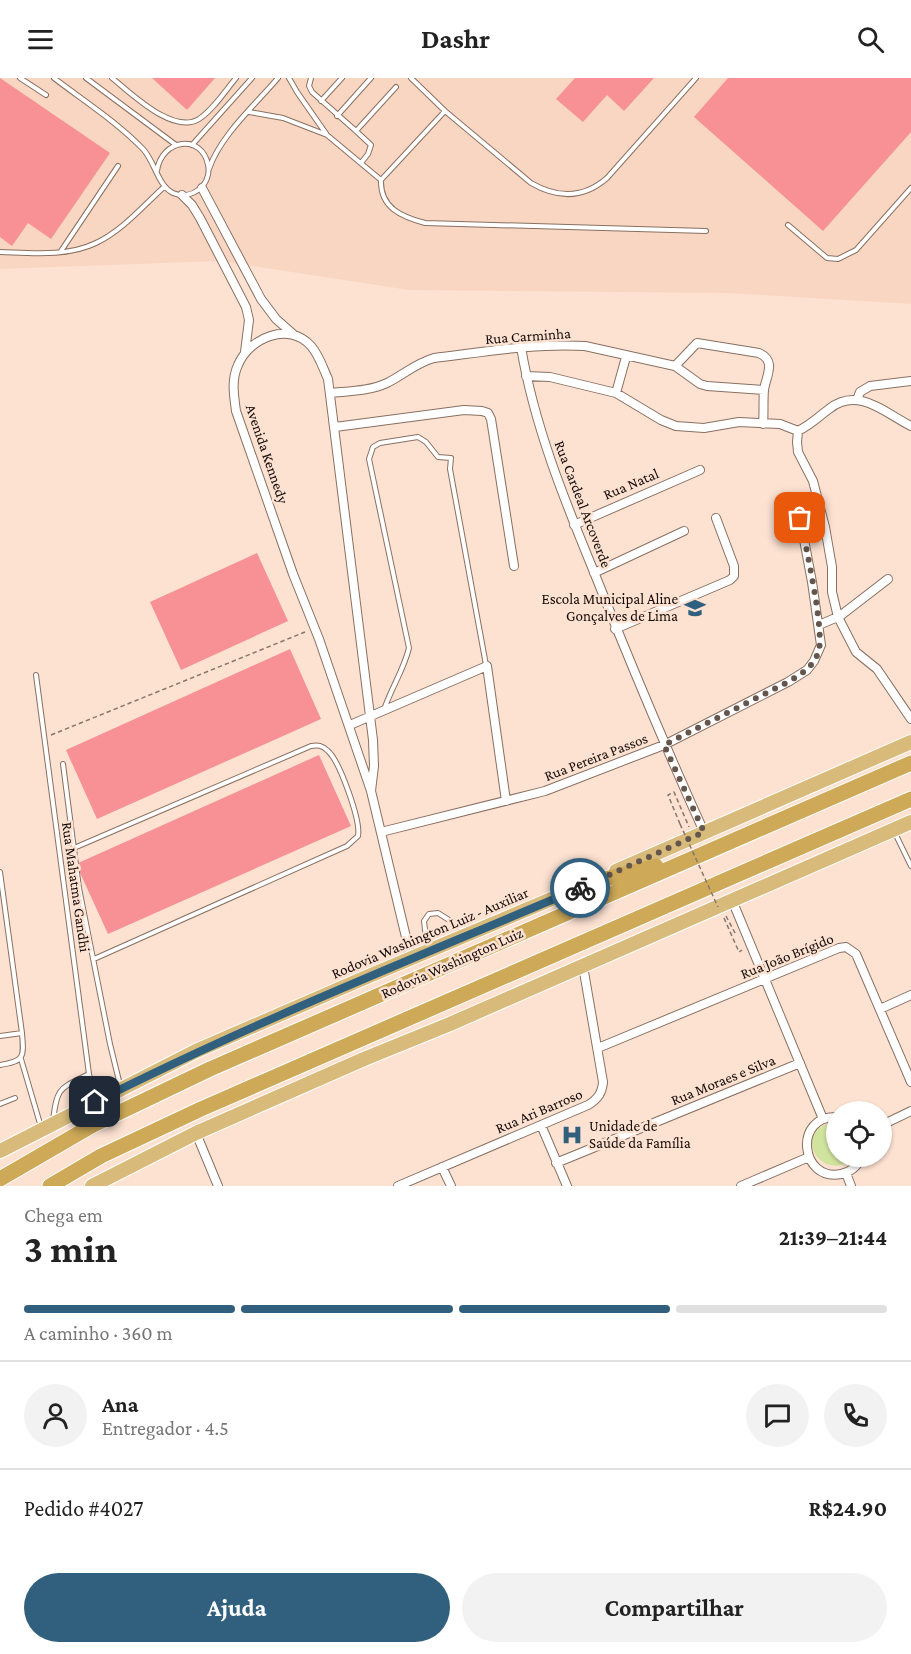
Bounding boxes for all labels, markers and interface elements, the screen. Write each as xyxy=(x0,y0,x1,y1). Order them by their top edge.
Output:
icon: menu xyxy=(24,23,57,56)
icon: search xyxy=(854,23,887,56)
text: Dashr xyxy=(421,24,490,54)
street label: Rua Carminha xyxy=(485,325,571,347)
street label: Avenida Kennedy xyxy=(242,402,291,506)
street label: Rua Cardeal Arcoverde xyxy=(551,438,615,570)
street label: Rua Natal xyxy=(601,465,661,503)
pin xyxy=(774,492,825,543)
icon: bag xyxy=(783,501,816,534)
place label: Escola Municipal Aline Gonçalves de Lima xyxy=(542,591,678,625)
school or university icon: Escola Municipal Aline Gonçalves de Lima xyxy=(683,596,707,620)
street label: Rua Pereira Passos xyxy=(542,730,650,784)
street label: Rua Mahatma Gandhi xyxy=(59,821,93,953)
courier xyxy=(550,858,610,918)
icon: bike xyxy=(564,872,597,905)
street label: Rodovia Washington Luiz - Auxiliar xyxy=(329,883,531,983)
street label: Rodovia Washington Luiz xyxy=(378,924,526,1002)
street label: Rua João Brígido xyxy=(738,930,836,983)
street label: Rua Moraes e Silva xyxy=(669,1052,778,1108)
pin xyxy=(69,1076,120,1127)
icon: home xyxy=(78,1085,111,1118)
street label: Rua Ari Barroso xyxy=(493,1086,585,1136)
map controls xyxy=(826,1101,892,1167)
button: locate xyxy=(826,1101,892,1167)
place label: Unidade de Saúde da Família xyxy=(589,1118,691,1151)
hospital icon: Unidade de Saúde da Família xyxy=(560,1123,584,1147)
text: Chega em xyxy=(24,1204,103,1226)
text: 21:39–21:44 xyxy=(779,1225,887,1250)
text: 3 min xyxy=(24,1227,117,1270)
text: A caminho · 360 m xyxy=(24,1322,172,1344)
button: person xyxy=(24,1384,87,1447)
button: chat xyxy=(746,1384,809,1447)
button: phone xyxy=(824,1384,887,1447)
text: Ana xyxy=(102,1392,138,1417)
text: Entregador · 4.5 xyxy=(102,1417,229,1439)
text: Pedido #4027 xyxy=(24,1496,143,1521)
text: R$24.90 xyxy=(808,1496,887,1521)
button: Ajuda xyxy=(24,1573,450,1642)
button: Compartilhar xyxy=(462,1573,887,1642)

